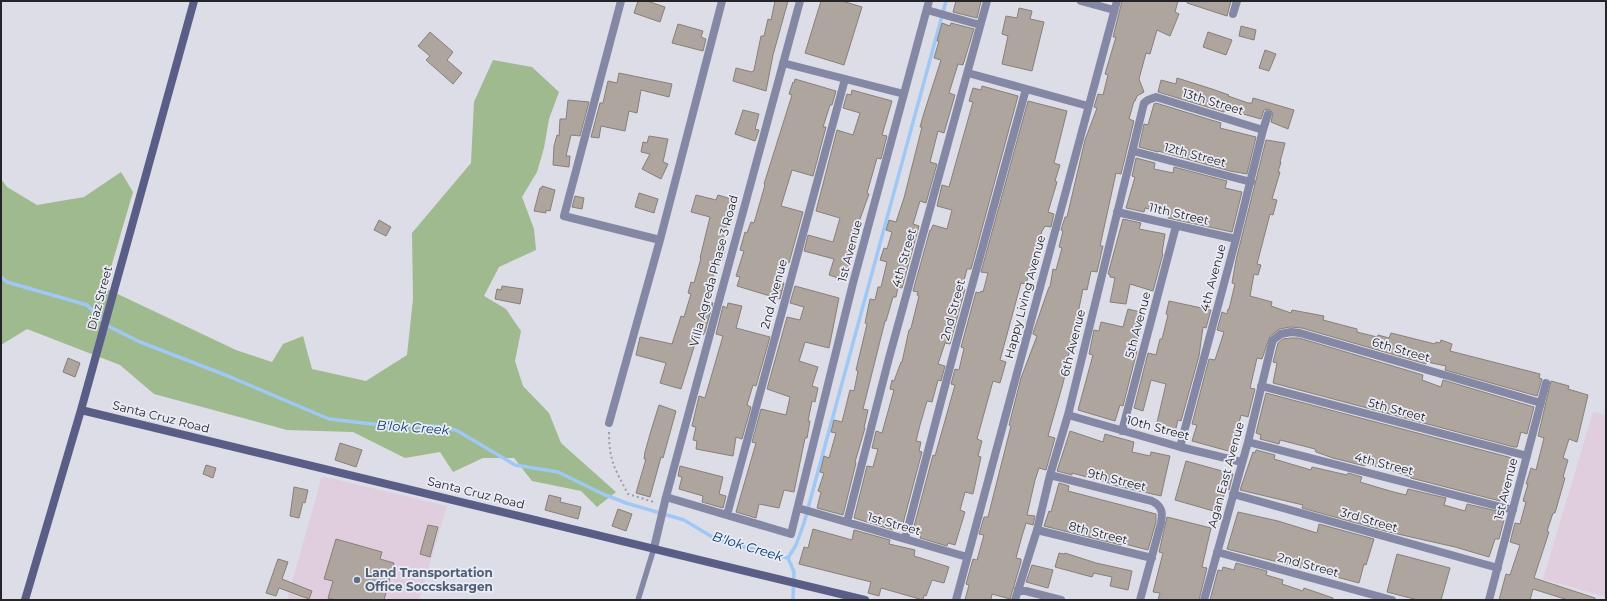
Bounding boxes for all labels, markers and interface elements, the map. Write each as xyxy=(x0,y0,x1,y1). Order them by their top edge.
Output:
street label: 13th Street xyxy=(1181,85,1246,118)
street label: 12th Street xyxy=(1162,139,1228,170)
street label: Villa Agreda Phase 3 Road xyxy=(686,193,741,348)
street label: 11th Street xyxy=(1148,199,1211,228)
street label: 1st Avenue xyxy=(834,218,865,283)
street label: 4th Street xyxy=(888,227,919,289)
street label: Happy Living Avenue xyxy=(1001,233,1048,360)
street label: 4th Avenue xyxy=(1196,242,1229,313)
street label: 2nd Avenue xyxy=(757,257,790,330)
street label: Diaz Street xyxy=(84,264,115,332)
street label: 2nd Street xyxy=(937,278,968,342)
street label: 5th Avenue xyxy=(1121,290,1154,360)
street label: 6th Avenue xyxy=(1057,308,1088,378)
street label: 6th Street xyxy=(1370,334,1432,365)
street label: 5th Street xyxy=(1367,395,1428,424)
street label: Santa Cruz Road xyxy=(111,397,211,436)
street label: 10th Street xyxy=(1125,412,1191,443)
water label: B'lok Creek xyxy=(376,416,451,438)
street label: Agan East Avenue xyxy=(1204,420,1247,530)
street label: 4th Street xyxy=(1353,449,1415,478)
street label: 1st Avenue xyxy=(1491,456,1520,522)
street label: 9th Street xyxy=(1086,465,1148,494)
street label: Santa Cruz Road xyxy=(426,473,526,512)
street label: 3rd Street xyxy=(1339,504,1400,535)
street label: 1st Street xyxy=(866,509,923,538)
street label: 8th Street xyxy=(1067,518,1129,547)
water label: B'lok Creek xyxy=(711,528,786,565)
street label: 2nd Street xyxy=(1276,549,1340,580)
place label: Land Transportation Office Soccsksargen xyxy=(365,565,493,594)
marker: Land Transportation Office Soccsksargen xyxy=(352,575,362,585)

